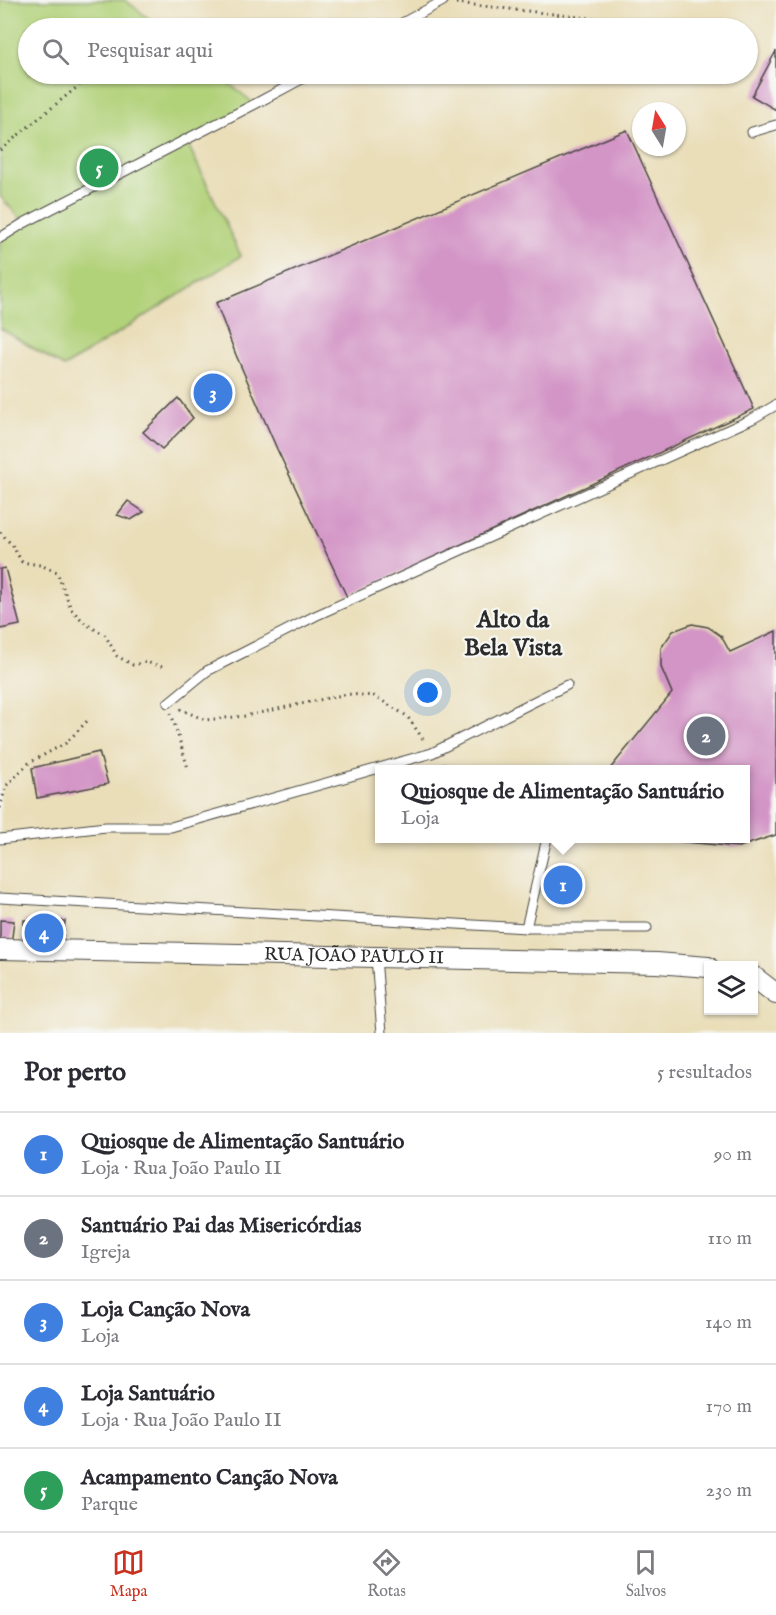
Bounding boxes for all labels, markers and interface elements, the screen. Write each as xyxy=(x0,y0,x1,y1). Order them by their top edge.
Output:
search box xyxy=(18,18,758,84)
icon: search xyxy=(39,35,72,68)
text: Pesquisar aqui xyxy=(87,37,213,65)
north arrow xyxy=(632,102,686,156)
pin: 5 xyxy=(80,146,118,190)
pin: 3 xyxy=(194,370,232,416)
district label: Alto da Bela Vista xyxy=(464,605,563,664)
your location xyxy=(413,678,442,707)
pin: 2 xyxy=(686,714,726,758)
popup xyxy=(375,765,750,843)
text: Quiosque de Alimentação Santuário xyxy=(401,778,724,806)
text: Loja xyxy=(401,806,439,831)
pin: 1 xyxy=(544,862,582,908)
pin: 4 xyxy=(24,910,63,956)
street label: RUA JOÃO PAULO II xyxy=(264,942,444,970)
map controls xyxy=(704,961,758,1015)
button: layers xyxy=(704,961,758,1015)
text: Por perto xyxy=(24,1056,126,1089)
text: 5 resultados xyxy=(657,1060,752,1085)
text: Quiosque de Alimentação Santuário xyxy=(81,1128,404,1156)
text: 1 xyxy=(40,1142,47,1167)
text: 90 m xyxy=(714,1142,752,1167)
text: Loja · Rua João Paulo II xyxy=(81,1156,282,1181)
text: Santuário Pai das Misericórdias xyxy=(81,1212,361,1240)
text: 2 xyxy=(39,1226,48,1251)
text: 110 m xyxy=(708,1226,752,1251)
text: Igreja xyxy=(81,1240,130,1265)
text: Loja Canção Nova xyxy=(81,1296,250,1324)
text: 3 xyxy=(40,1310,47,1335)
text: 140 m xyxy=(705,1310,752,1335)
text: Loja xyxy=(81,1324,120,1349)
text: Loja Santuário xyxy=(81,1380,215,1408)
text: 4 xyxy=(39,1394,48,1419)
text: 170 m xyxy=(706,1394,752,1419)
text: Loja · Rua João Paulo II xyxy=(81,1408,282,1433)
text: Acampamento Canção Nova xyxy=(81,1464,338,1492)
text: 5 xyxy=(40,1478,47,1503)
text: 230 m xyxy=(706,1478,752,1503)
text: Parque xyxy=(81,1492,138,1517)
tab: Mapa xyxy=(110,1546,147,1602)
tab: Rotas xyxy=(367,1546,406,1602)
tab: Salvos xyxy=(626,1546,666,1602)

